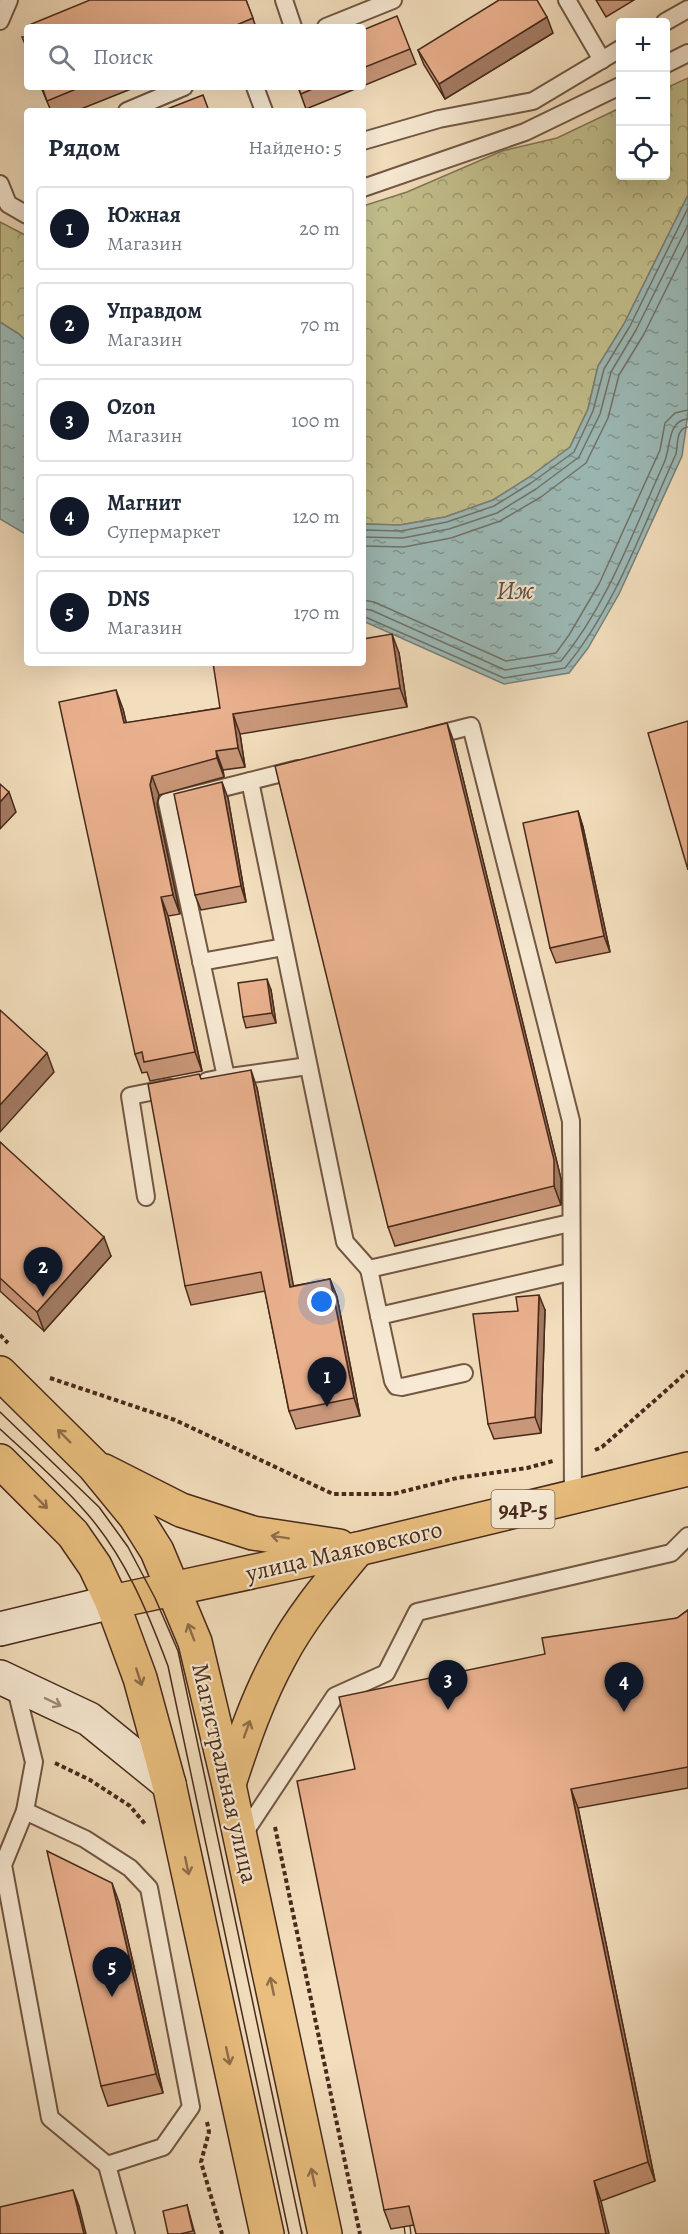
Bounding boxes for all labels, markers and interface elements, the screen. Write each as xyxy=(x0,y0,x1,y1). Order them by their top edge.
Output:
map controls xyxy=(616,18,670,180)
button: + xyxy=(616,18,670,72)
search box xyxy=(24,24,366,90)
icon: search xyxy=(45,41,78,74)
text: Поиск xyxy=(93,42,153,72)
button: − xyxy=(616,72,670,126)
button: locate xyxy=(616,126,670,180)
text: Рядом xyxy=(48,130,120,165)
text: Найдено: 5 xyxy=(248,134,342,161)
text: Южная xyxy=(107,200,181,230)
text: 1 xyxy=(66,215,73,242)
text: 20 m xyxy=(299,215,340,242)
text: Магазин xyxy=(107,230,182,257)
text: Управдом xyxy=(107,296,202,326)
text: 2 xyxy=(65,311,74,338)
text: 70 m xyxy=(300,311,340,338)
text: Магазин xyxy=(107,326,182,353)
text: Ozon xyxy=(107,392,156,422)
text: 3 xyxy=(65,407,74,434)
text: 100 m xyxy=(291,407,340,434)
text: Магазин xyxy=(107,422,182,449)
text: Магнит xyxy=(107,488,181,518)
text: 4 xyxy=(65,503,74,530)
text: 120 m xyxy=(292,503,340,530)
text: Супермаркет xyxy=(107,518,221,545)
water label: Иж xyxy=(496,573,534,608)
text: DNS xyxy=(107,584,150,614)
text: 5 xyxy=(65,599,74,626)
text: 170 m xyxy=(294,599,340,626)
text: Магазин xyxy=(107,614,182,641)
pin: 2 xyxy=(24,1248,63,1297)
your location xyxy=(307,1287,336,1316)
pin: 1 xyxy=(308,1358,346,1407)
one-way arrow xyxy=(56,1429,71,1443)
road number: 94Р-5 xyxy=(492,1490,554,1528)
one-way arrow xyxy=(34,1495,49,1509)
street label: улица Маяковского xyxy=(242,1513,446,1589)
one-way arrow xyxy=(270,1531,290,1542)
one-way arrow xyxy=(185,1624,196,1642)
street label: Магистральная улица xyxy=(184,1660,266,1886)
pin: 3 xyxy=(428,1660,468,1710)
pin: 4 xyxy=(604,1662,644,1712)
one-way arrow xyxy=(135,1667,146,1686)
one-way arrow xyxy=(43,1696,61,1708)
one-way arrow xyxy=(242,1720,253,1739)
one-way arrow xyxy=(182,1856,193,1875)
pin: 5 xyxy=(92,1948,132,1997)
one-way arrow xyxy=(266,1977,277,1996)
one-way arrow xyxy=(223,2047,235,2066)
one-way arrow xyxy=(307,2168,318,2187)

